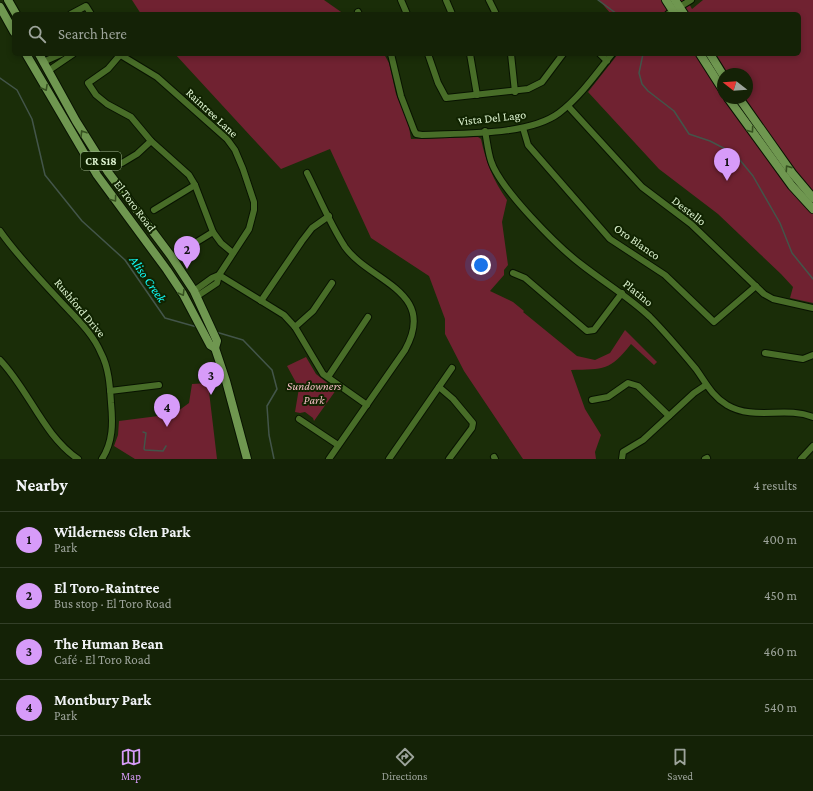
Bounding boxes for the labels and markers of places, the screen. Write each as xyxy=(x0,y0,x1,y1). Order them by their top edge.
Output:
pin: 1 xyxy=(714,148,740,181)
pin: 2 xyxy=(174,236,200,269)
pin: 3 xyxy=(198,362,224,395)
pin: 4 xyxy=(154,394,180,427)

